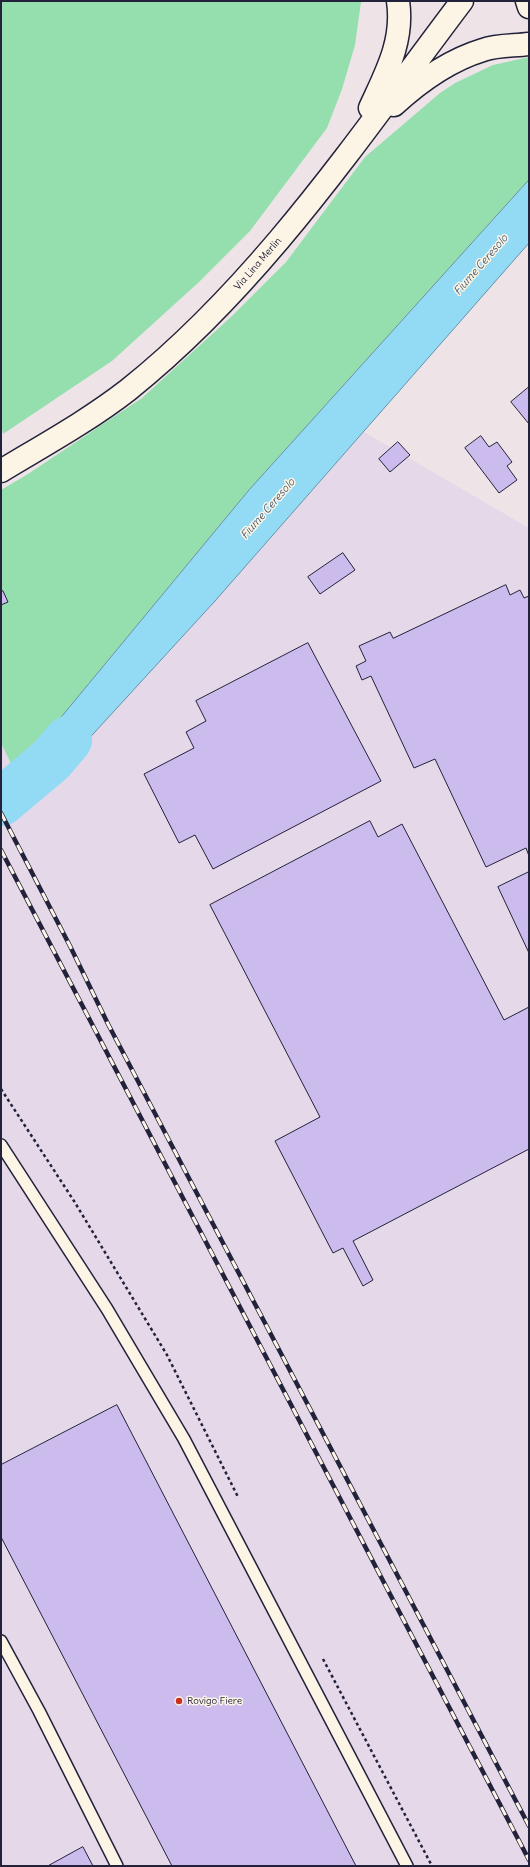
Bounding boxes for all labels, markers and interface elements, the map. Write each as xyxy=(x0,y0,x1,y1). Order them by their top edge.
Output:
water label: Fiume Ceresolo xyxy=(451,232,511,298)
street label: Via Lina Merlin xyxy=(232,235,284,293)
water label: Fiume Ceresolo xyxy=(238,476,298,542)
place label: Rovigo Fiere xyxy=(187,1695,242,1707)
marker: Rovigo Fiere xyxy=(174,1696,184,1706)

